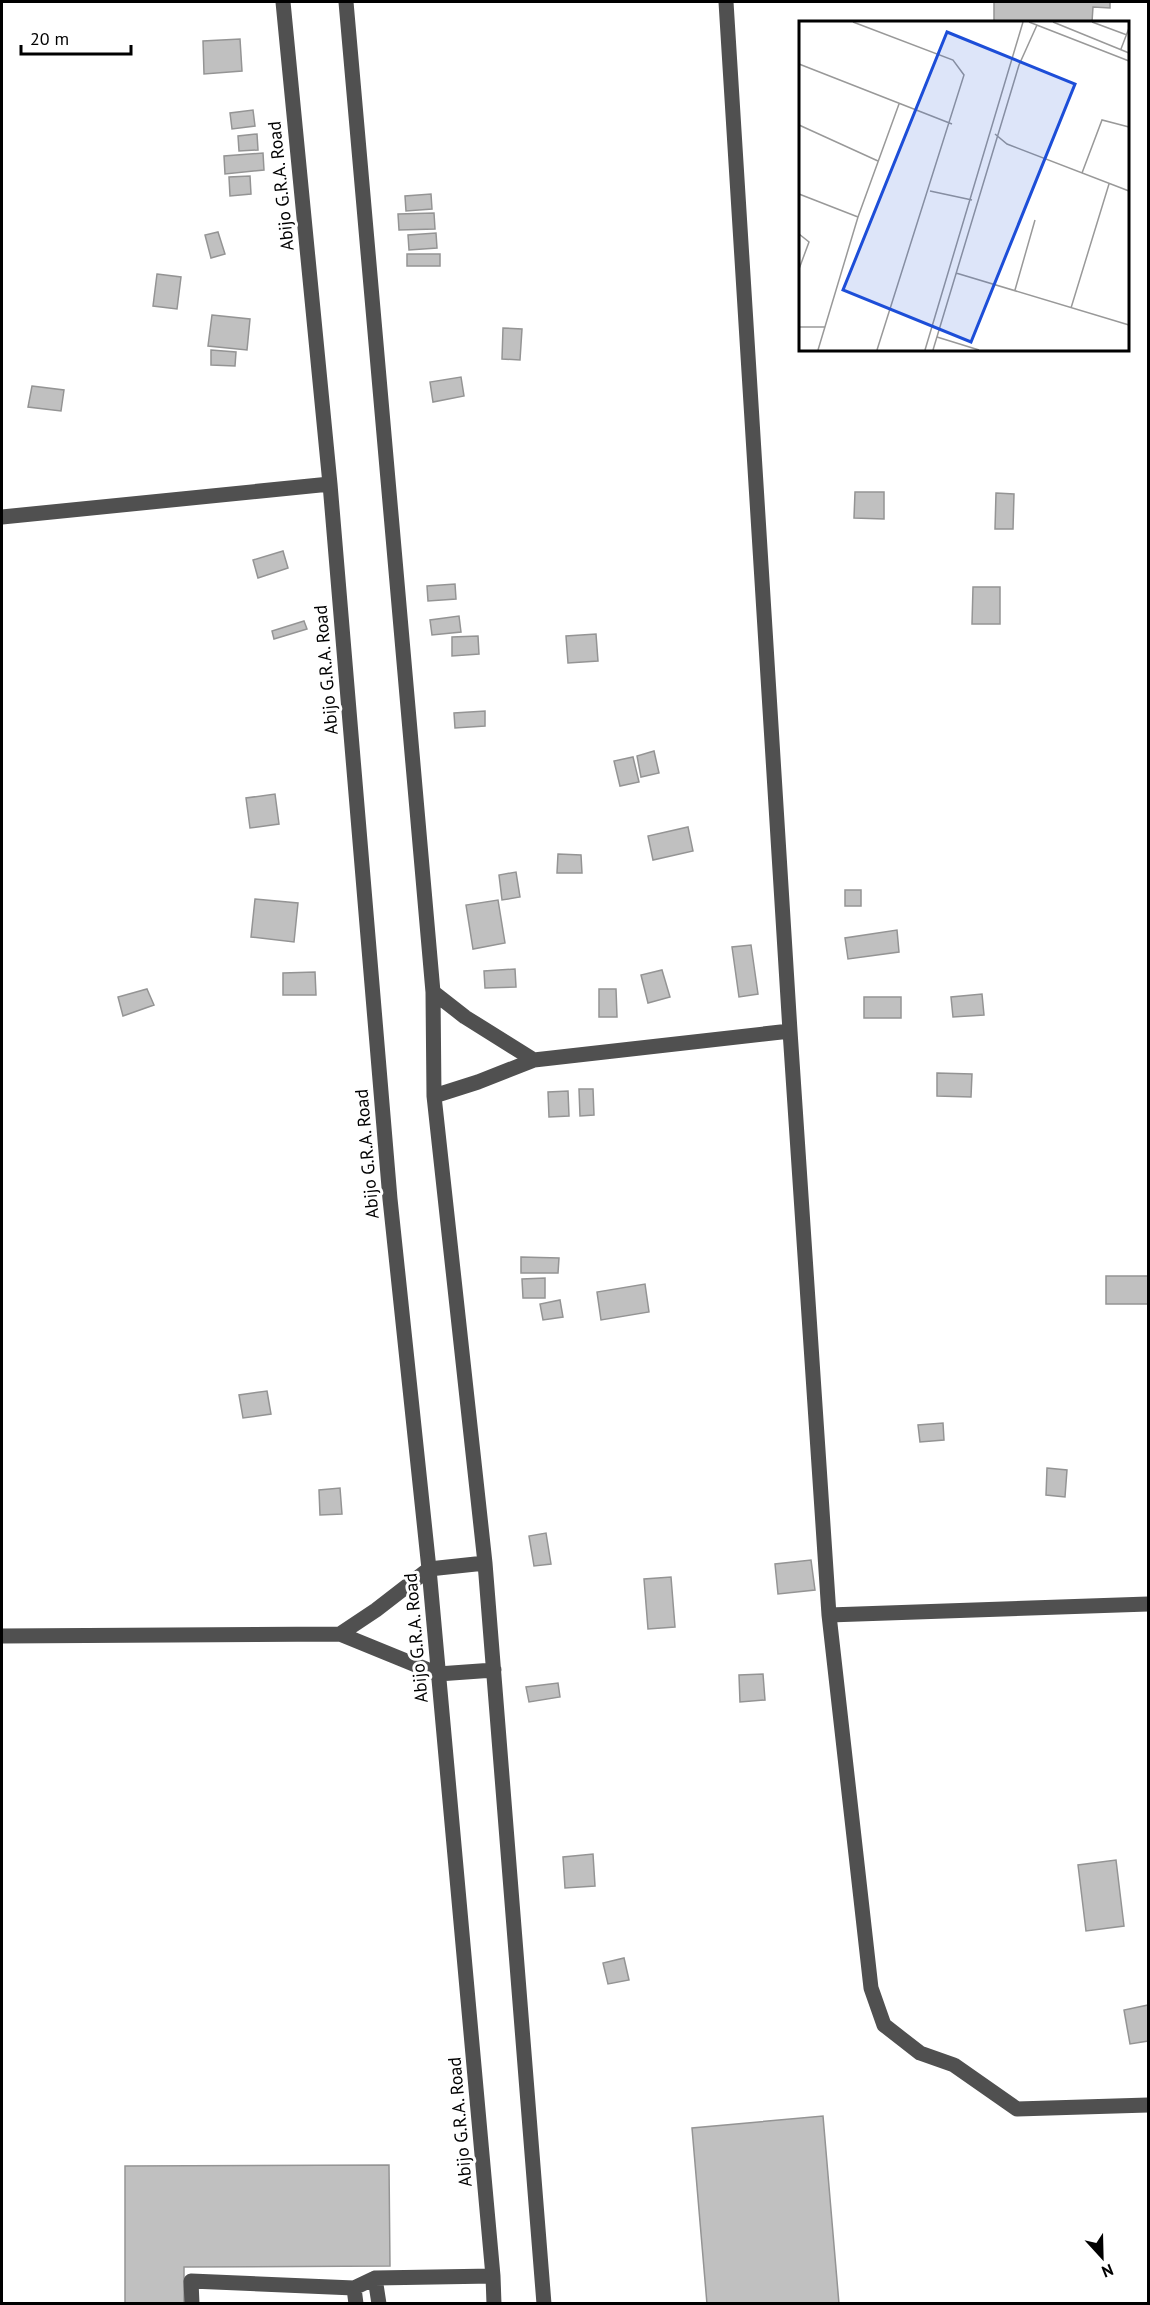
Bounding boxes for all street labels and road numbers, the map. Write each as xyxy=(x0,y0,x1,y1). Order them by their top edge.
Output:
street label: Abijo G.R.A. Road xyxy=(262,120,299,252)
street label: Abijo G.R.A. Road xyxy=(308,604,343,736)
street label: Abijo G.R.A. Road xyxy=(349,1088,384,1220)
street label: Abijo G.R.A. Road xyxy=(398,1572,433,1704)
street label: Abijo G.R.A. Road xyxy=(442,2056,477,2188)

